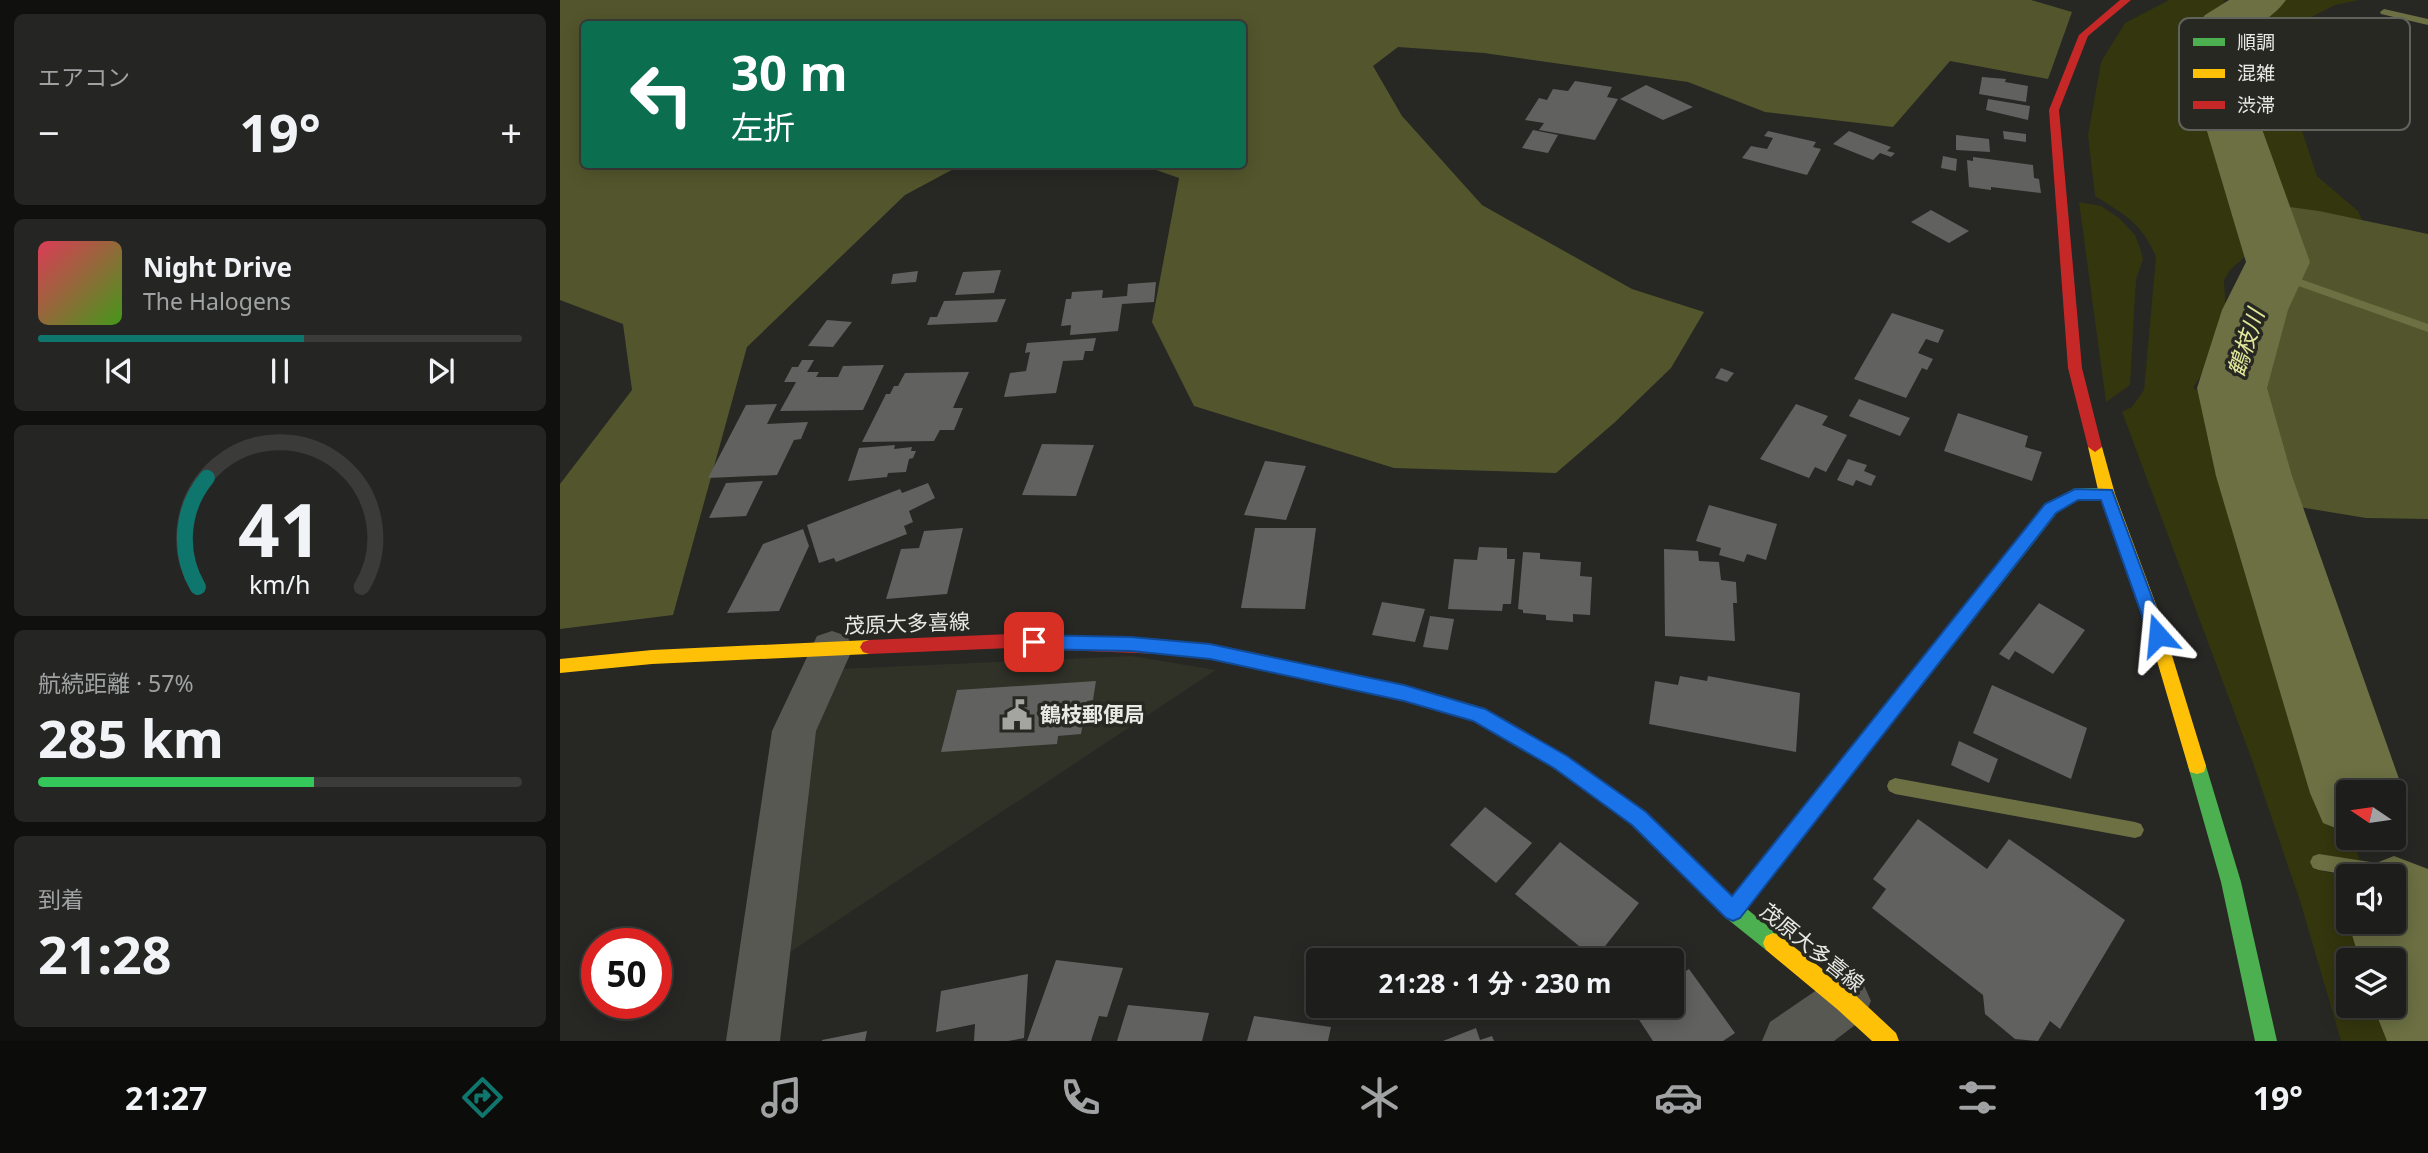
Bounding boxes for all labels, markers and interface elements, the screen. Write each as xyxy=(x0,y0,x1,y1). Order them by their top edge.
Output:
legend xyxy=(2179,18,2410,130)
text: 順調 xyxy=(2237,29,2275,55)
text: 30 m xyxy=(731,39,848,105)
icon: left xyxy=(616,49,707,140)
text: 混雑 xyxy=(2237,60,2275,86)
text: エアコン xyxy=(38,61,130,93)
text: 渋滞 xyxy=(2237,92,2275,118)
text: 19° xyxy=(239,96,321,167)
text: 左折 xyxy=(731,105,795,148)
text: − xyxy=(38,106,60,158)
text: + xyxy=(500,106,522,158)
text: Night Drive xyxy=(143,249,292,285)
text: The Halogens xyxy=(143,285,291,317)
water label: 鶴枝川 xyxy=(2219,302,2272,380)
icon: previous xyxy=(100,352,138,390)
icon: pause xyxy=(261,352,299,390)
icon: next xyxy=(422,352,460,390)
text: 41 xyxy=(238,479,322,578)
text: km/h xyxy=(249,566,311,600)
position arrow xyxy=(2121,598,2195,672)
street label: 茂原大多喜線 xyxy=(844,607,970,639)
pin xyxy=(1004,612,1064,672)
icon: arrive xyxy=(1015,623,1053,661)
text: 航続距離 · 57% xyxy=(38,667,194,699)
public building icon: 鶴枝郵便局 xyxy=(1000,698,1034,732)
place label: 鶴枝郵便局 xyxy=(1040,700,1145,728)
text: 285 km xyxy=(38,702,224,773)
north arrow xyxy=(2336,780,2406,850)
map controls xyxy=(2336,780,2406,1018)
button: sound xyxy=(2336,864,2406,934)
text: 到着 xyxy=(38,883,84,915)
street label: 茂原大多喜線 xyxy=(1755,897,1870,998)
text: 21:28 xyxy=(38,918,172,989)
speed limit sign: 50 xyxy=(581,928,672,1019)
button: layers xyxy=(2336,948,2406,1018)
text: 21:28 · 1 分 · 230 m xyxy=(1379,965,1611,1001)
icon: directions xyxy=(458,1073,507,1122)
icon: music xyxy=(757,1073,806,1122)
icon: phone xyxy=(1056,1073,1105,1122)
icon: climate xyxy=(1355,1073,1404,1122)
icon: car xyxy=(1654,1073,1703,1122)
icon: filters xyxy=(1953,1073,2002,1122)
text: 21:27 xyxy=(125,1076,207,1119)
text: 19° xyxy=(2253,1076,2303,1119)

